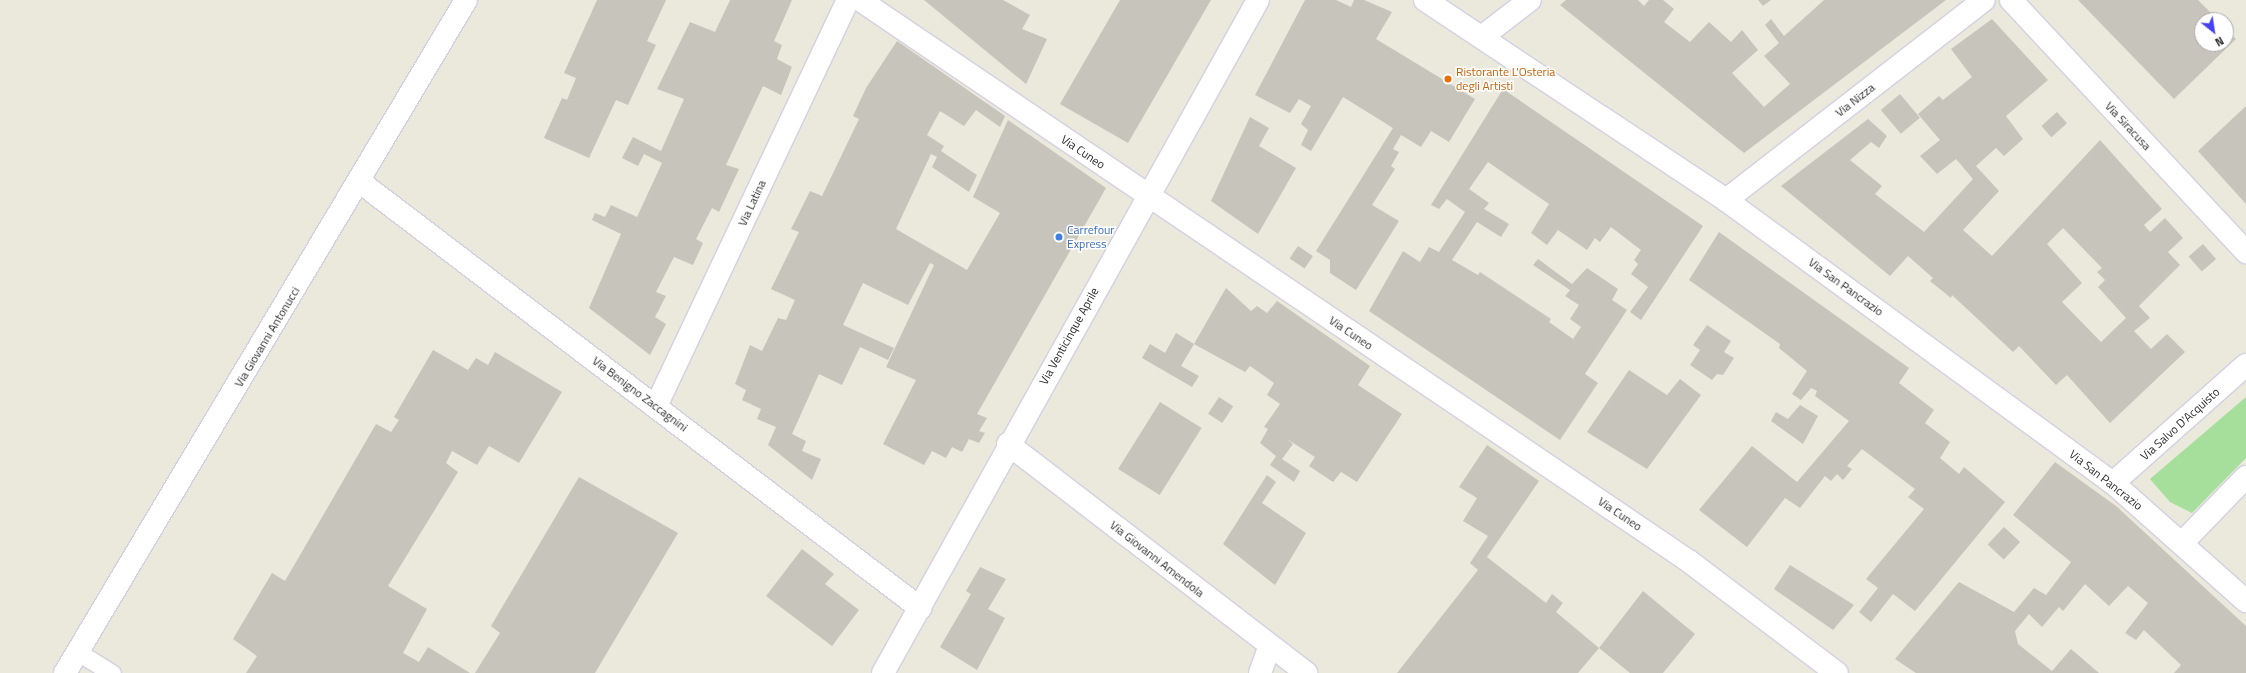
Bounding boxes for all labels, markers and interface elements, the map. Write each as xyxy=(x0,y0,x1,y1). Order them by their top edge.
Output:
north arrow xyxy=(2194,12,2234,52)
text: N xyxy=(2212,33,2227,50)
place label: Ristorante L'Osteria degli Artisti xyxy=(1456,65,1555,93)
marker: Ristorante L'Osteria degli Artisti xyxy=(1443,74,1453,84)
street label: Via Nizza xyxy=(1832,80,1878,120)
street label: Via Siracusa xyxy=(2102,99,2154,153)
street label: Via Cuneo xyxy=(1058,132,1108,172)
street label: Via Latina xyxy=(735,178,769,228)
place label: Carrefour Express xyxy=(1067,223,1115,251)
marker: Carrefour Express xyxy=(1054,232,1064,242)
street label: Via San Pancrazio xyxy=(1806,255,1886,319)
street label: Via Giovanni Antonucci xyxy=(231,284,303,390)
street label: Via Venticinque Aprile xyxy=(1036,285,1102,387)
street label: Via Cuneo xyxy=(1326,313,1376,353)
street label: Via Benigno Zaccagnini xyxy=(590,353,690,435)
street label: Via Salvo D'Acquisto xyxy=(2137,385,2223,463)
street label: Via San Pancrazio xyxy=(2066,447,2146,513)
street label: Via Cuneo xyxy=(1595,494,1645,534)
street label: Via Giovanni Amendola xyxy=(1107,518,1207,600)

